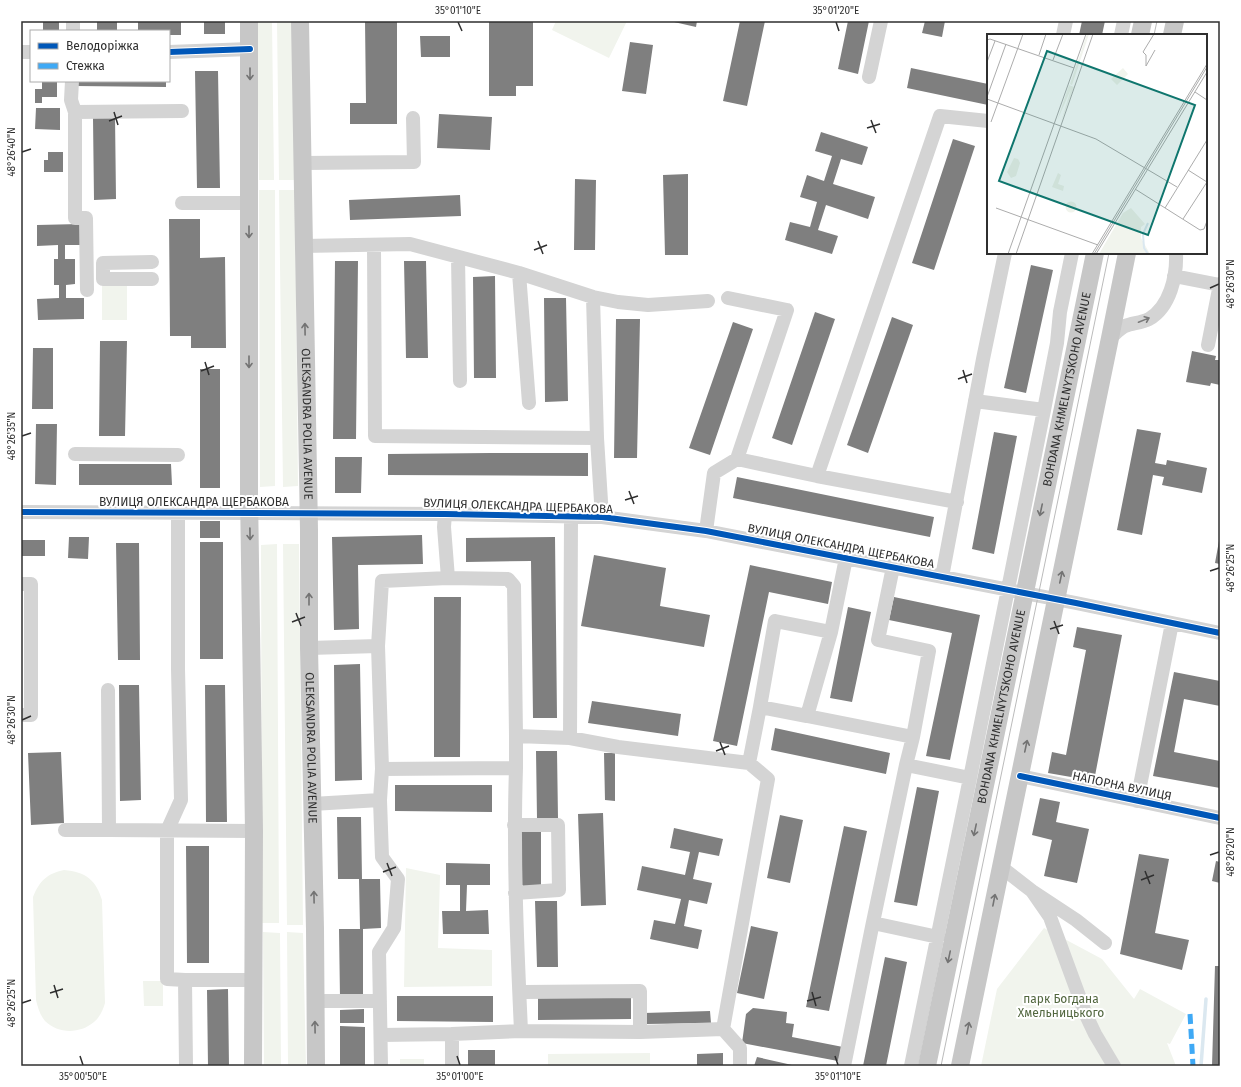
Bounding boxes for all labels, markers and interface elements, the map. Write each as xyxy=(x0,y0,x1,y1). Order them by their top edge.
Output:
text: 35°01'10"E xyxy=(435,5,481,17)
text: 35°01'20"E xyxy=(813,5,859,17)
legend xyxy=(30,30,170,82)
inset map xyxy=(987,34,1207,254)
text: Велодоріжка xyxy=(66,39,139,53)
text: Стежка xyxy=(66,59,105,73)
one-way arrow xyxy=(246,67,254,80)
text: 48°26'40"N xyxy=(6,127,18,177)
one-way arrow xyxy=(245,225,253,238)
text: 48°26'30"N xyxy=(1225,259,1237,309)
street label: BOHDANA KHMELNYTSKOHO AVENUE xyxy=(1040,291,1094,488)
one-way arrow xyxy=(1138,315,1150,323)
one-way arrow xyxy=(301,323,309,336)
street label: OLEKSANDRA POLIA AVENUE xyxy=(299,348,315,500)
one-way arrow xyxy=(245,355,253,368)
text: 48°26'35"N xyxy=(6,412,18,460)
street label: ВУЛИЦЯ ОЛЕКСАНДРА ЩЕРБАКОВА xyxy=(99,495,289,509)
street label: ВУЛИЦЯ ОЛЕКСАНДРА ЩЕРБАКОВА xyxy=(423,496,613,516)
one-way arrow xyxy=(1037,504,1045,517)
street label: ВУЛИЦЯ ОЛЕКСАНДРА ЩЕРБАКОВА xyxy=(746,521,936,571)
one-way arrow xyxy=(246,527,254,540)
text: 48°26'25"N xyxy=(1225,544,1237,592)
one-way arrow xyxy=(1057,571,1065,584)
one-way arrow xyxy=(305,593,313,606)
street label: BOHDANA KHMELNYTSKOHO AVENUE xyxy=(974,608,1028,805)
street label: OLEKSANDRA POLIA AVENUE xyxy=(303,672,320,824)
text: 48°26'30"N xyxy=(6,695,18,745)
one-way arrow xyxy=(1022,740,1030,753)
street label: НАПОРНА ВУЛИЦЯ xyxy=(1071,769,1173,803)
one-way arrow xyxy=(971,823,979,836)
text: 48°26'20"N xyxy=(1225,827,1237,877)
one-way arrow xyxy=(310,891,318,904)
one-way arrow xyxy=(990,894,998,907)
one-way arrow xyxy=(944,950,952,963)
text: 48°26'25"N xyxy=(6,979,18,1027)
park label: парк Богдана Хмельницького xyxy=(1018,992,1104,1020)
one-way arrow xyxy=(311,1021,319,1034)
one-way arrow xyxy=(965,1022,973,1035)
text: 35°00'50"E xyxy=(59,1071,107,1083)
text: 35°01'00"E xyxy=(436,1071,484,1083)
text: 35°01'10"E xyxy=(815,1071,861,1083)

